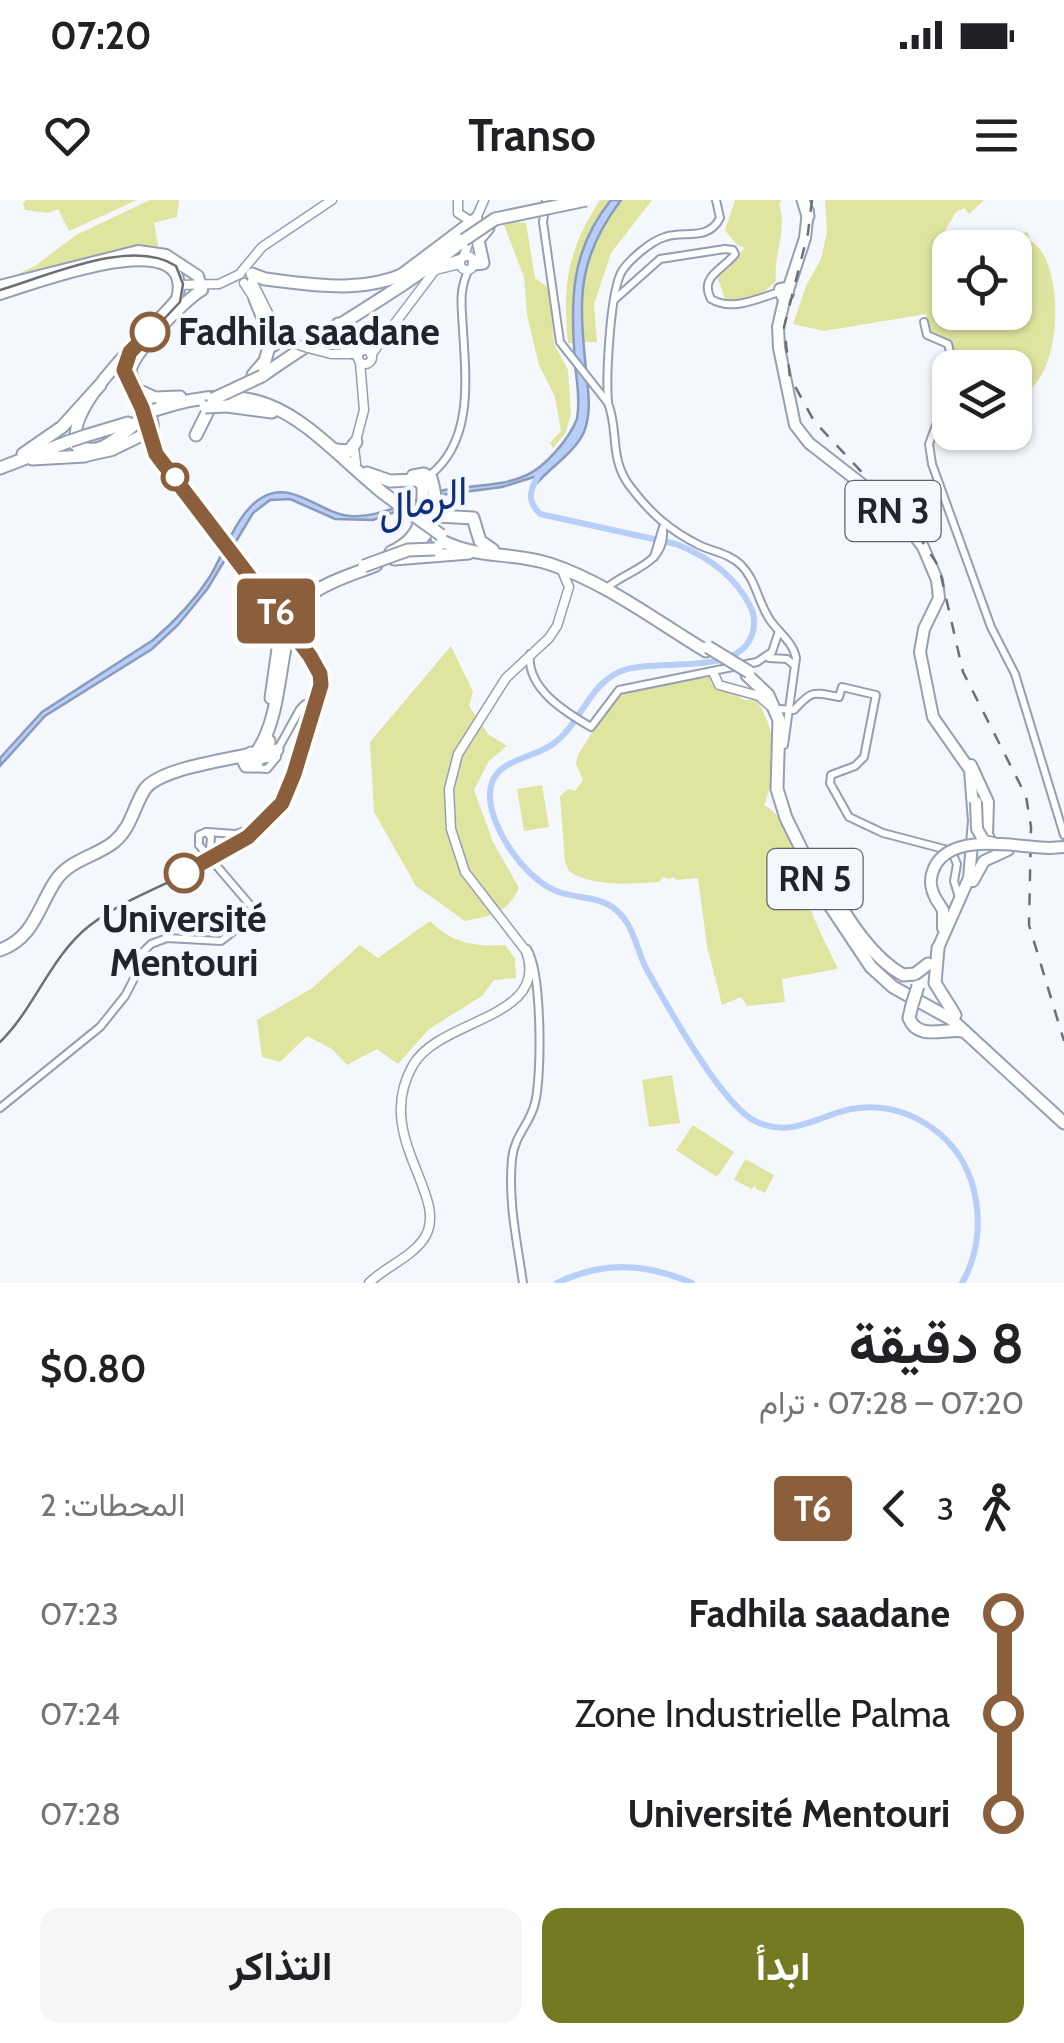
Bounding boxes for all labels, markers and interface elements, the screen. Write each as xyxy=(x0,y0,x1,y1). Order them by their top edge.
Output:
text: 07:20 xyxy=(50,12,152,59)
icon: heart xyxy=(40,108,95,163)
text: Transo xyxy=(468,108,596,162)
icon: menu xyxy=(969,108,1024,163)
map controls xyxy=(932,230,1032,450)
button: locate xyxy=(932,230,1032,330)
place label: Fadhila saadane xyxy=(178,308,440,355)
marker: Fadhila saadane xyxy=(131,313,169,351)
button: layers xyxy=(932,350,1032,450)
unlabelled marker xyxy=(162,464,188,490)
water label: الرمال xyxy=(370,465,475,536)
road number: RN 3 xyxy=(846,481,940,541)
line badge: T6 xyxy=(231,578,321,644)
text: T6 xyxy=(257,590,295,633)
road number: RN 5 xyxy=(768,849,862,909)
marker: Université Mentouri xyxy=(165,854,203,892)
place label: Université Mentouri xyxy=(101,895,267,986)
text: 8 دقيقة xyxy=(849,1310,1024,1377)
text: $0.80 xyxy=(40,1345,147,1392)
text: 07:20 – 07:28 · ترام xyxy=(759,1383,1024,1422)
icon: back xyxy=(867,1481,922,1536)
icon: walk xyxy=(969,1481,1024,1536)
text: المحطات: 2 xyxy=(40,1485,185,1524)
text: T6 xyxy=(794,1487,832,1530)
text: 3 xyxy=(937,1489,954,1528)
text: Fadhila saadane xyxy=(688,1590,950,1637)
text: 07:23 xyxy=(40,1594,119,1633)
text: Zone Industrielle Palma xyxy=(575,1690,950,1737)
text: 07:24 xyxy=(40,1694,120,1733)
text: Université Mentouri xyxy=(627,1790,950,1837)
text: 07:28 xyxy=(40,1794,121,1833)
button: التذاكر xyxy=(40,1908,522,2023)
button: ابدأ xyxy=(542,1908,1024,2023)

